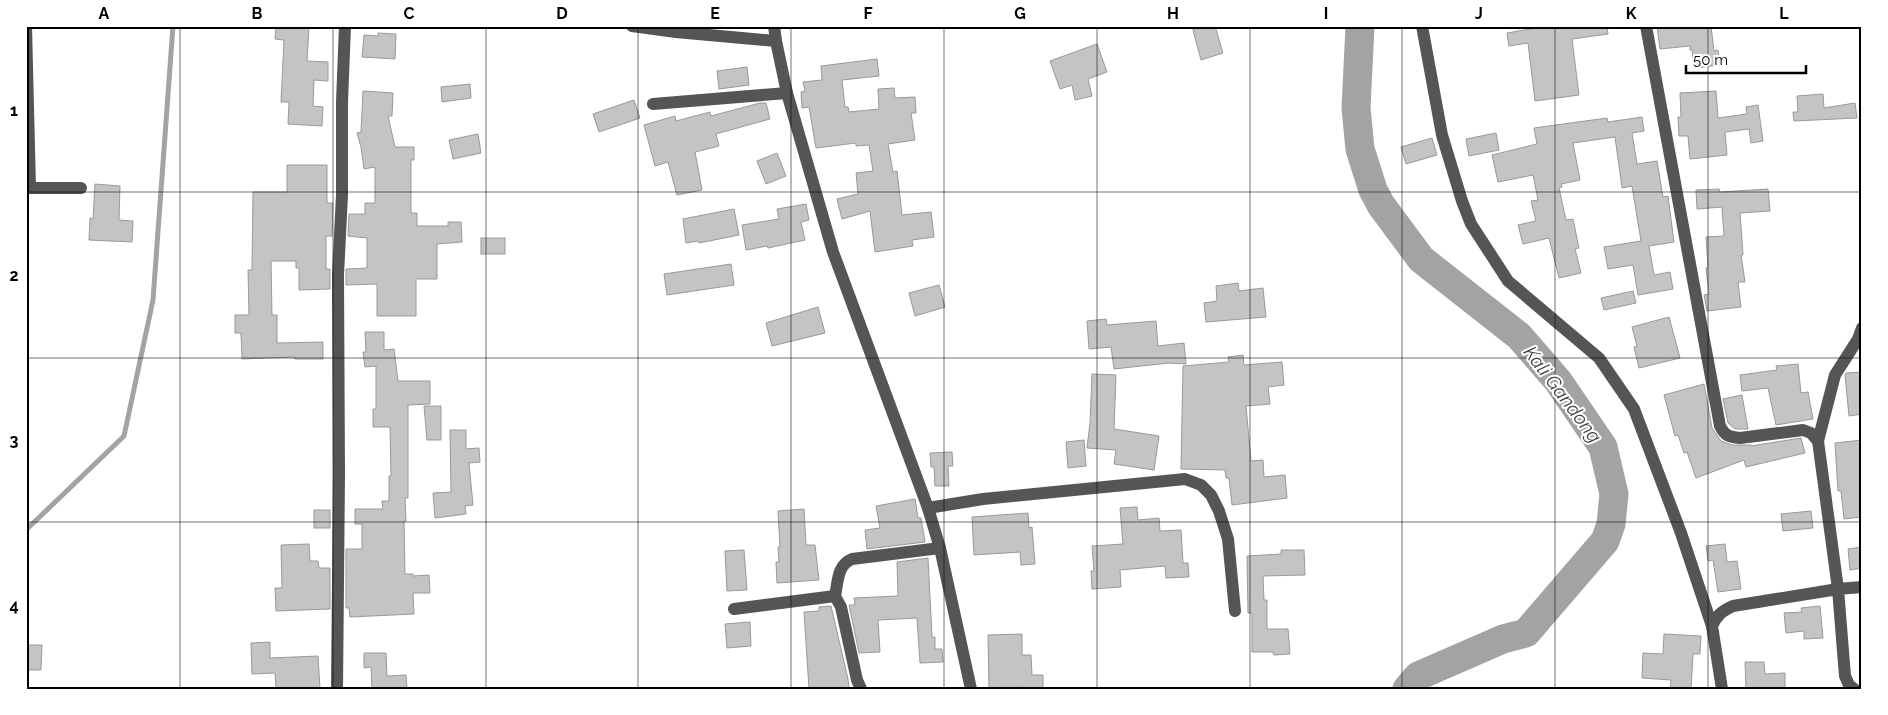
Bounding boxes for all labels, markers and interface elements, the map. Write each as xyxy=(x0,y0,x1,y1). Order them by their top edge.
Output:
text: A xyxy=(99,4,110,23)
text: B xyxy=(252,4,263,23)
text: C xyxy=(404,4,415,23)
text: D xyxy=(556,4,568,23)
text: E xyxy=(710,4,720,23)
text: F xyxy=(863,4,873,23)
text: G xyxy=(1014,4,1026,23)
text: H xyxy=(1167,4,1179,23)
text: I xyxy=(1324,4,1328,23)
text: J xyxy=(1475,4,1483,23)
text: K xyxy=(1626,4,1637,23)
text: L xyxy=(1779,4,1789,23)
scale bar xyxy=(1686,42,1806,74)
text: 50 m xyxy=(1693,51,1728,69)
text: 1 xyxy=(10,101,18,120)
text: 2 xyxy=(9,266,19,285)
water label: Kali Gandong xyxy=(1519,341,1607,447)
text: 3 xyxy=(10,431,19,450)
text: 4 xyxy=(9,596,19,615)

